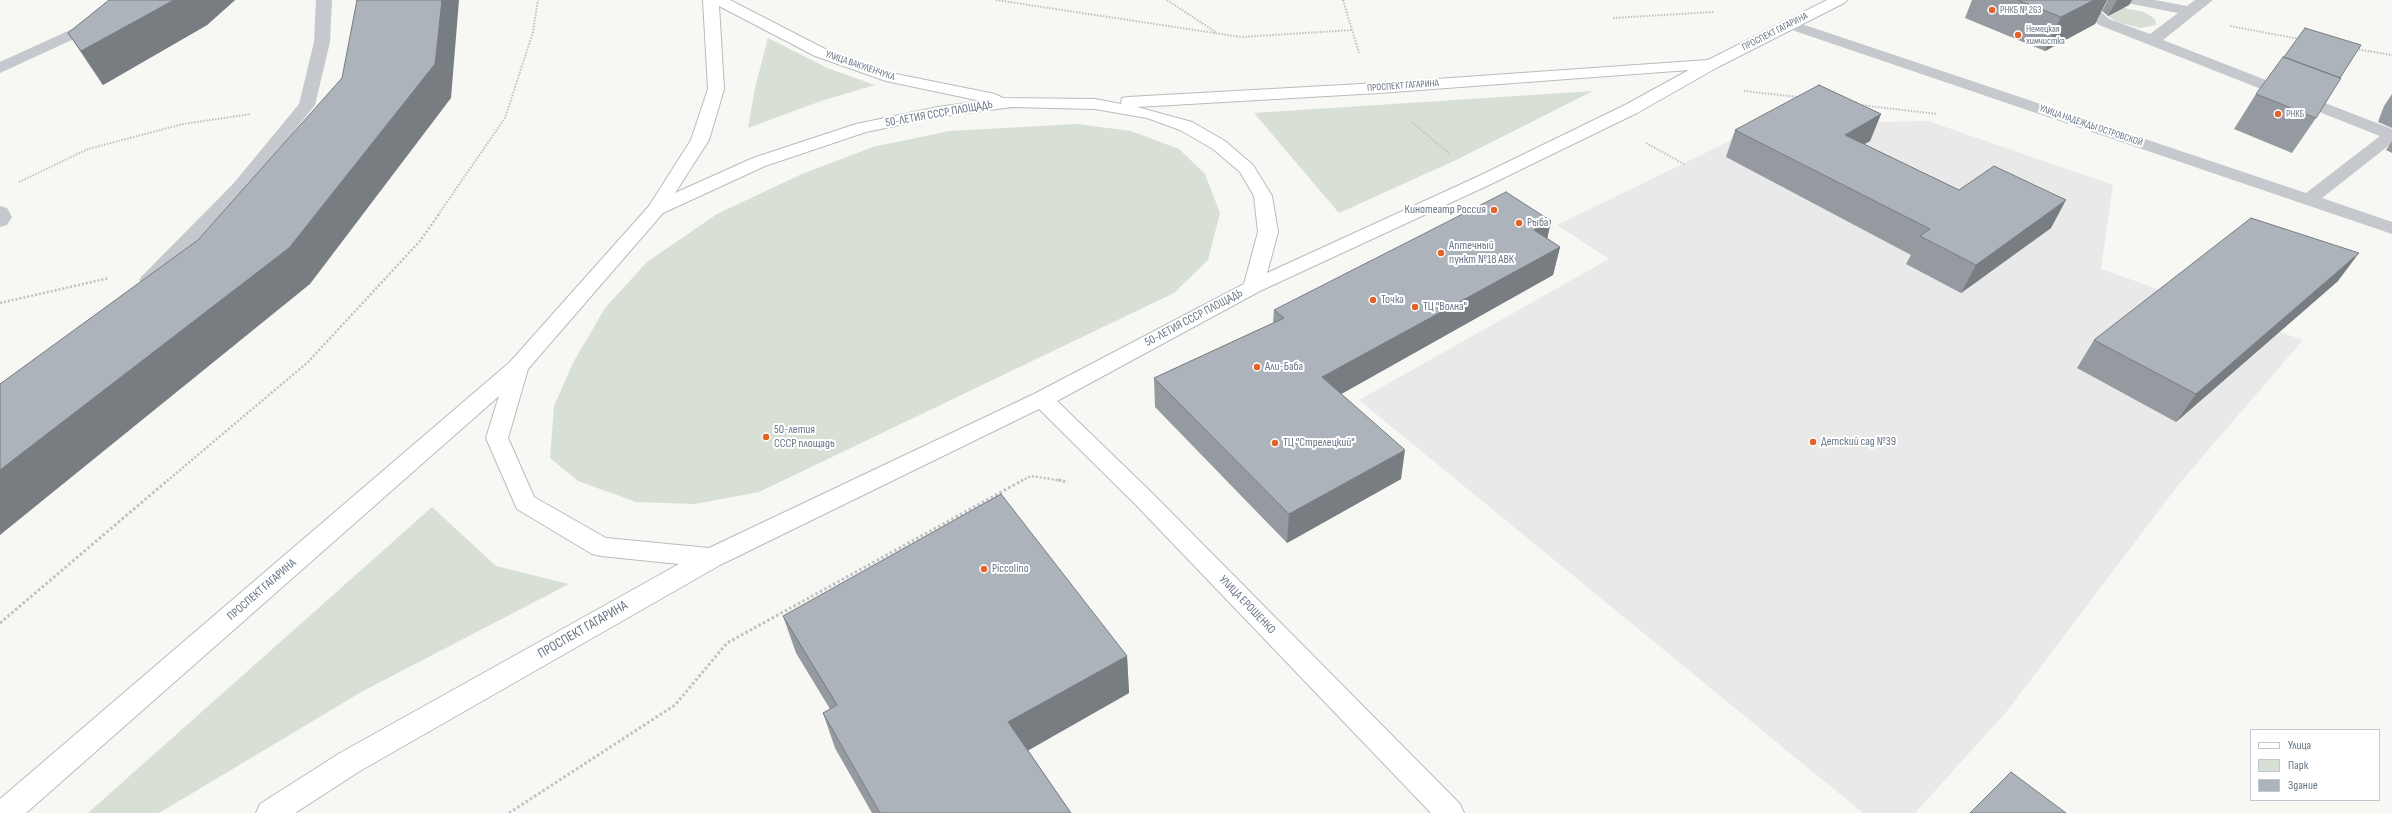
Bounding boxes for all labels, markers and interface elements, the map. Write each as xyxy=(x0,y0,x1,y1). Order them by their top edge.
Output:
place label: РНКБ № 263 xyxy=(2000,4,2042,16)
marker: РНКБ № 263 xyxy=(1987,5,1997,15)
street label: ПРОСПЕКТ ГАГАРИНА xyxy=(1740,10,1810,54)
place label: Немецкая химчистка xyxy=(2026,23,2065,46)
marker: Немецкая химчистка xyxy=(2013,30,2023,40)
street label: УЛИЦА ВАКУЛЕНЧУКА xyxy=(824,49,896,83)
street label: ПРОСПЕКТ ГАГАРИНА xyxy=(1367,78,1439,94)
street label: 50-ЛЕТИЯ СССР ПЛОЩАДЬ xyxy=(884,97,994,131)
street label: УЛИЦА НАДЕЖДЫ ОСТРОВСКОЙ xyxy=(2038,103,2144,149)
place label: РНКБ xyxy=(2286,108,2304,120)
marker: РНКБ xyxy=(2273,109,2283,119)
place label: Кинотеатр Россия xyxy=(1405,203,1486,217)
marker: Кинотеатр Россия xyxy=(1489,205,1499,215)
place label: Рыба xyxy=(1527,216,1548,230)
marker: Рыба xyxy=(1514,218,1524,228)
place label: Аптечный пункт №18 АВК xyxy=(1449,239,1514,267)
marker: Аптечный пункт №18 АВК xyxy=(1436,248,1446,258)
street label: 50-ЛЕТИЯ СССР ПЛОЩАДЬ xyxy=(1143,286,1245,350)
place label: Точка xyxy=(1381,293,1404,307)
marker: Точка xyxy=(1368,295,1378,305)
place label: ТЦ "Волна" xyxy=(1423,300,1467,314)
marker: ТЦ "Волна" xyxy=(1410,302,1420,312)
place label: Али-Баба xyxy=(1265,360,1303,374)
marker: Али-Баба xyxy=(1252,362,1262,372)
place label: 50-летия СССР площадь xyxy=(774,423,835,451)
marker: 50-летия СССР площадь xyxy=(761,432,771,442)
place label: Детский сад №39 xyxy=(1821,435,1896,449)
place label: ТЦ "Стрелецкий" xyxy=(1283,436,1355,450)
marker: Детский сад №39 xyxy=(1808,437,1818,447)
marker: ТЦ "Стрелецкий" xyxy=(1270,438,1280,448)
street label: ПРОСПЕКТ ГАГАРИНА xyxy=(225,556,299,624)
place label: Piccolino xyxy=(992,562,1029,576)
marker: Piccolino xyxy=(979,564,989,574)
street label: УЛИЦА ЕРОШЕНКО xyxy=(1216,573,1278,637)
street label: ПРОСПЕКТ ГАГАРИНА xyxy=(535,598,631,662)
legend xyxy=(2250,729,2380,801)
text: Улица xyxy=(2288,738,2311,753)
text: Парк xyxy=(2288,758,2308,773)
text: Здание xyxy=(2288,778,2318,793)

